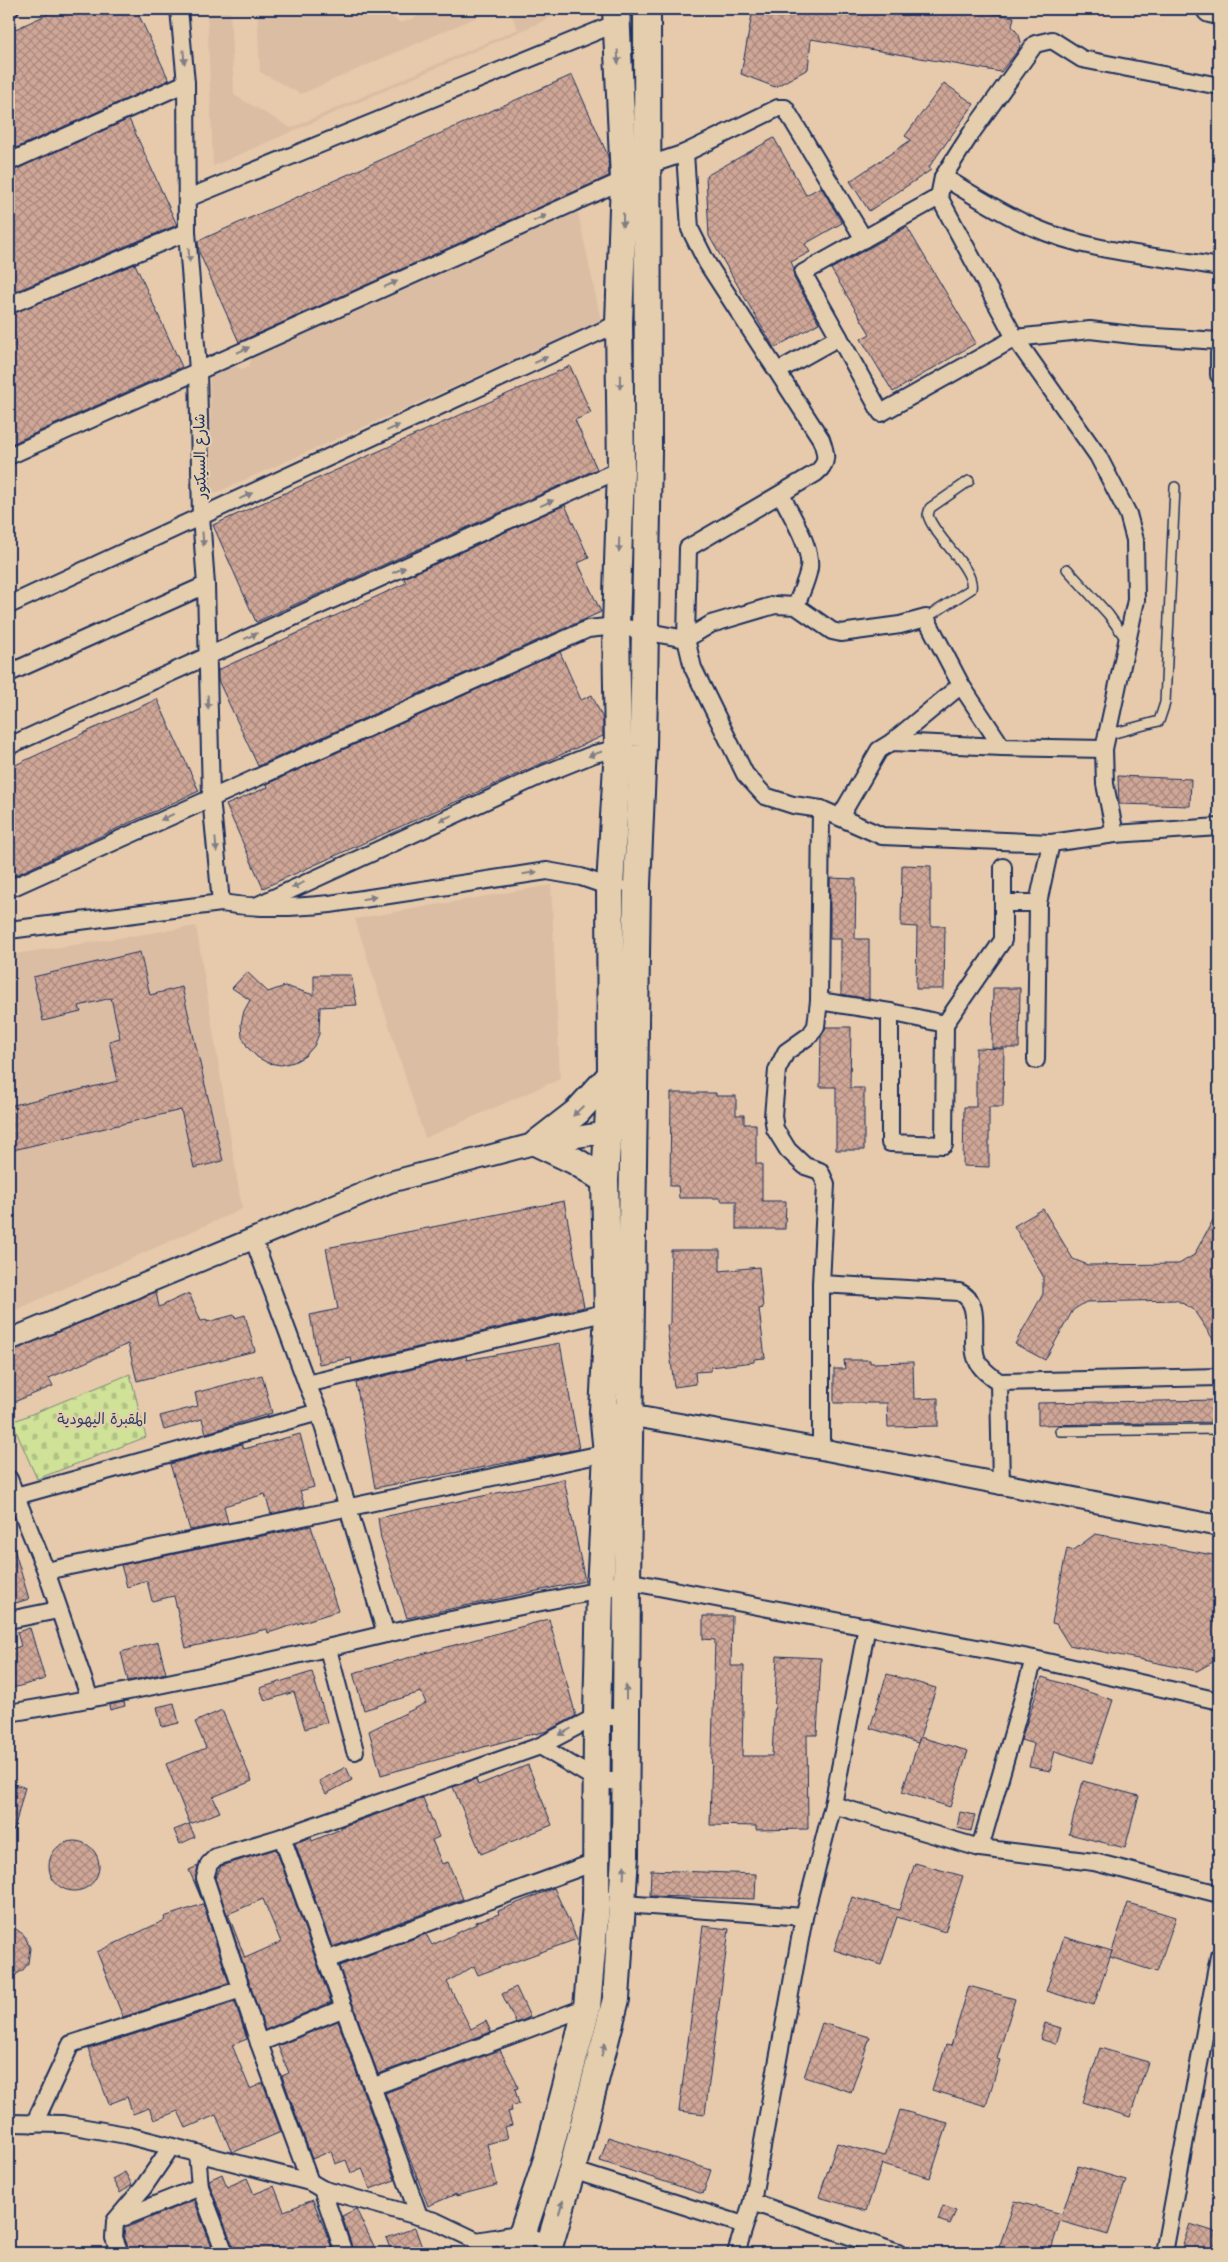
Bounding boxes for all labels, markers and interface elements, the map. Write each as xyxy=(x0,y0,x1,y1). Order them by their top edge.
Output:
one-way arrow xyxy=(180,50,188,66)
one-way arrow xyxy=(615,50,623,66)
one-way arrow xyxy=(618,212,626,228)
one-way arrow xyxy=(533,213,547,221)
one-way arrow xyxy=(185,247,193,263)
one-way arrow xyxy=(384,280,398,288)
one-way arrow xyxy=(236,346,250,354)
one-way arrow xyxy=(533,355,548,364)
one-way arrow xyxy=(616,374,624,390)
street label: شارع السيكتور xyxy=(189,413,211,500)
one-way arrow xyxy=(386,423,400,431)
one-way arrow xyxy=(238,492,253,500)
one-way arrow xyxy=(540,498,555,507)
one-way arrow xyxy=(199,531,207,547)
one-way arrow xyxy=(614,537,622,553)
one-way arrow xyxy=(392,565,406,573)
one-way arrow xyxy=(244,632,258,640)
one-way arrow xyxy=(204,694,212,710)
one-way arrow xyxy=(588,750,603,758)
one-way arrow xyxy=(160,814,174,822)
one-way arrow xyxy=(439,814,453,822)
one-way arrow xyxy=(212,838,220,854)
one-way arrow xyxy=(522,869,538,877)
one-way arrow xyxy=(291,881,306,890)
one-way arrow xyxy=(362,894,378,902)
one-way arrow xyxy=(572,1105,584,1117)
park label: المقبرة اليهودية xyxy=(57,1409,147,1429)
one-way arrow xyxy=(622,1683,630,1699)
one-way arrow xyxy=(559,1727,572,1736)
one-way arrow xyxy=(621,1863,629,1879)
one-way arrow xyxy=(599,2042,607,2057)
one-way arrow xyxy=(558,2199,566,2214)

